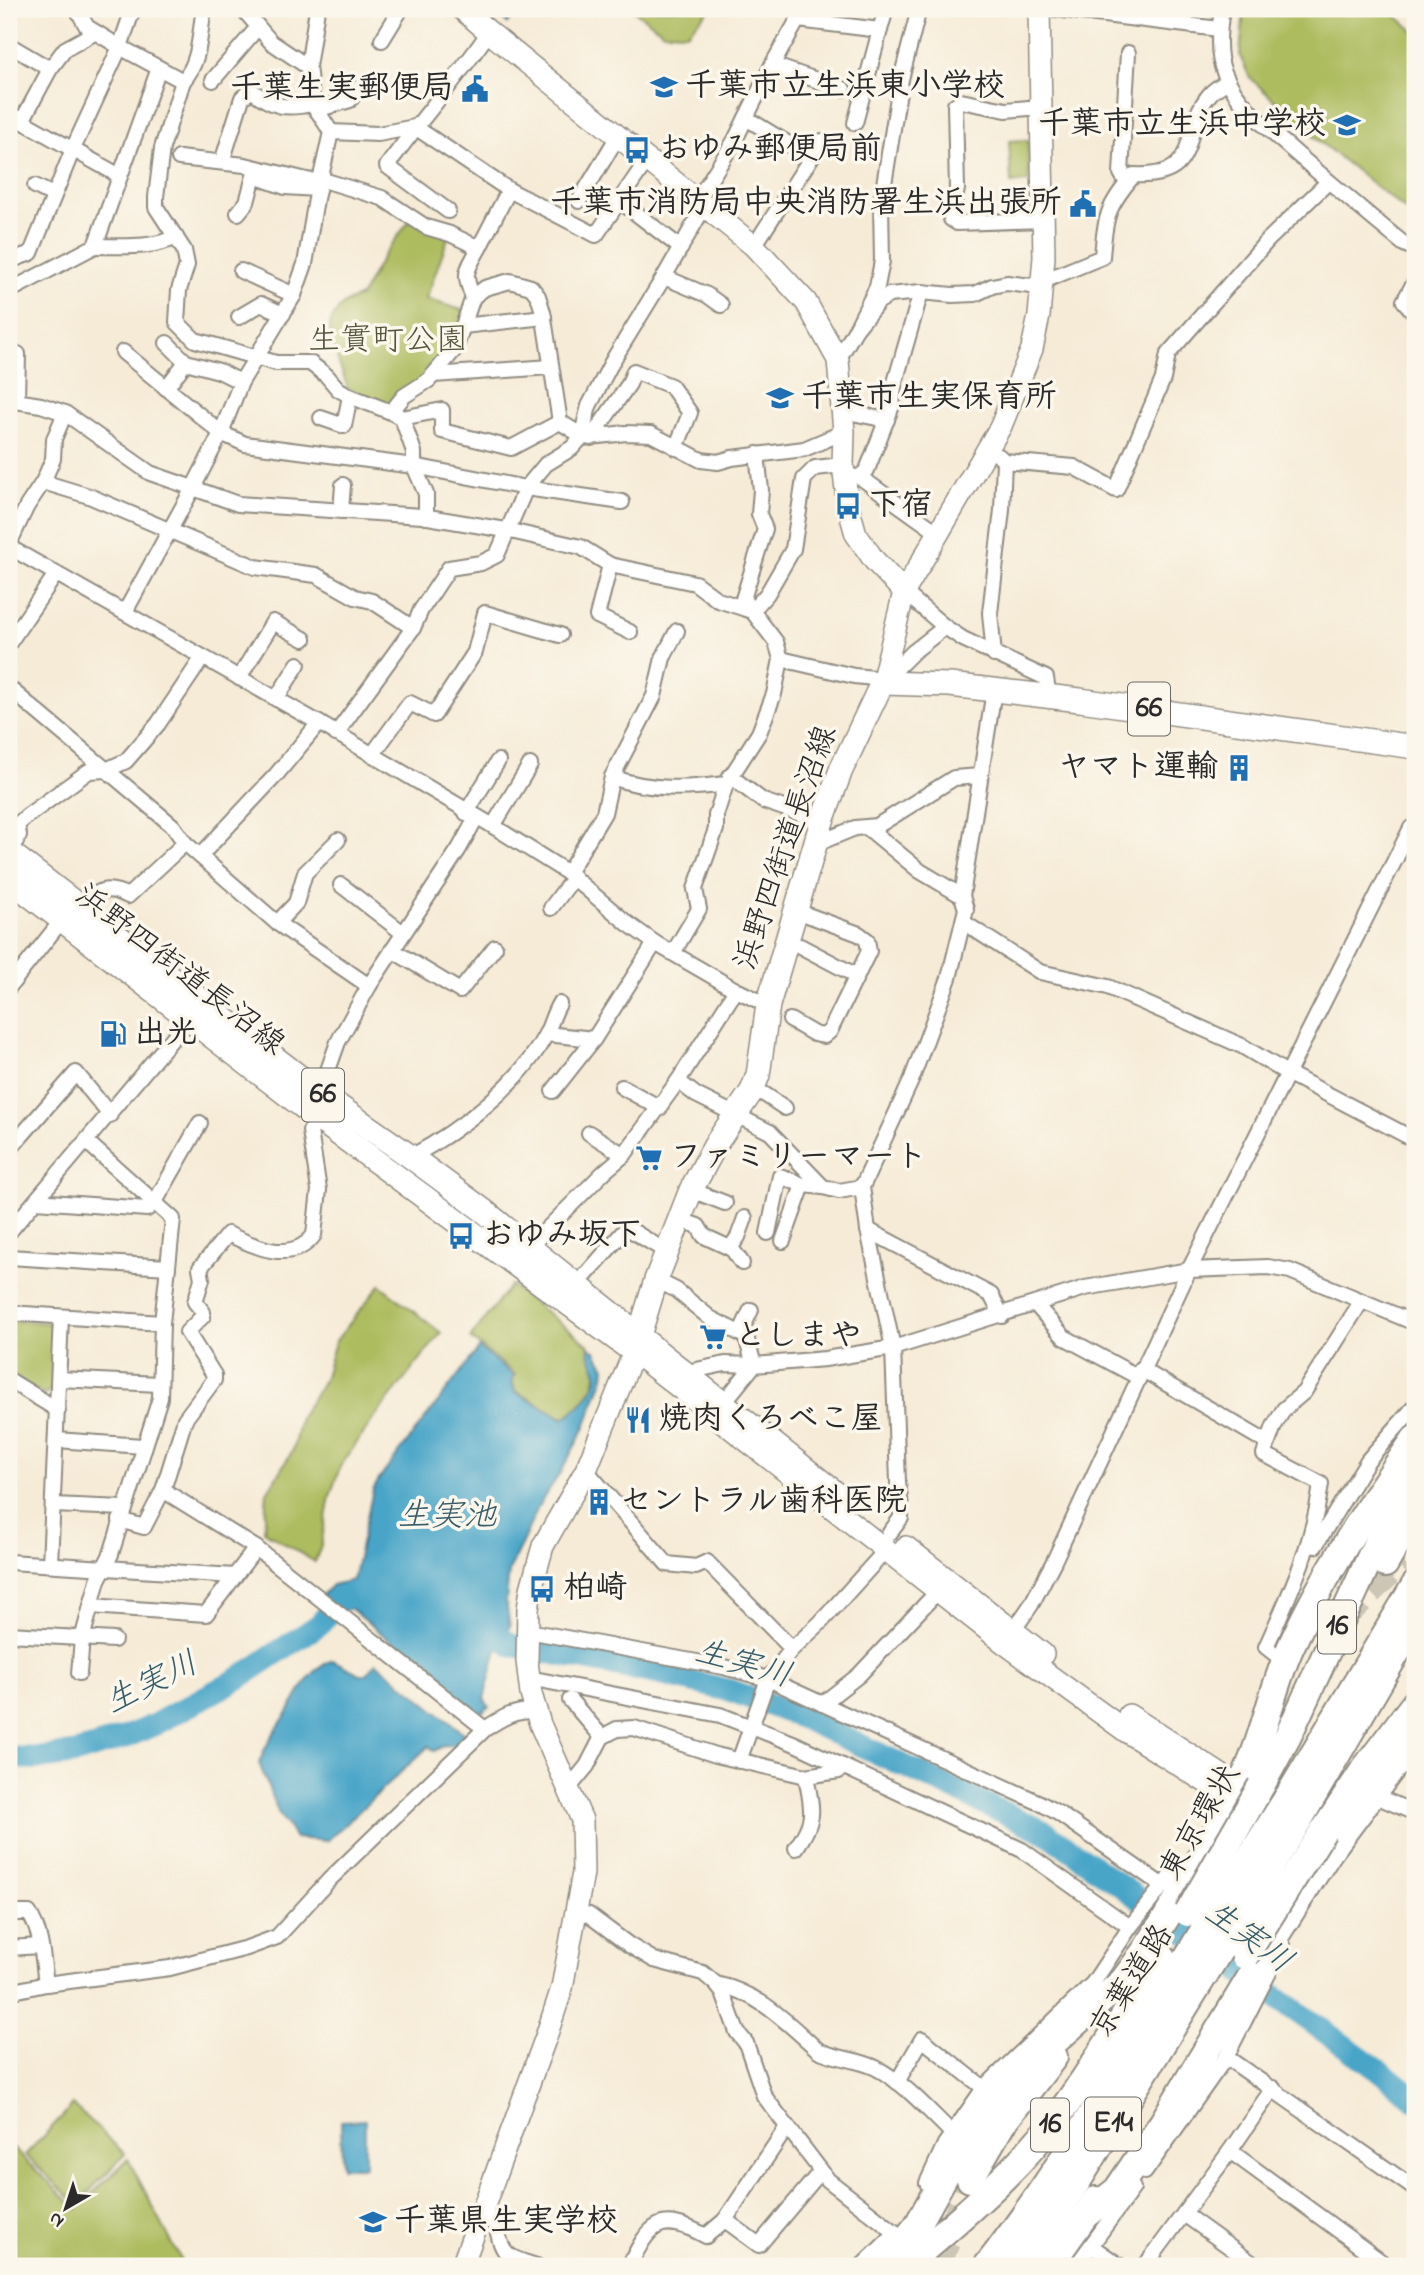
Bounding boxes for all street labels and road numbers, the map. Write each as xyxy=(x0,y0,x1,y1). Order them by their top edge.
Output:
road number: 66 xyxy=(1128,682,1170,736)
street label: 浜野四街道長沼線 xyxy=(723,719,851,977)
street label: 浜野四街道長沼線 xyxy=(64,874,294,1068)
road number: 66 xyxy=(302,1068,344,1121)
road number: 16 xyxy=(1318,1600,1356,1653)
street label: 東京環状 xyxy=(1149,1756,1253,1890)
street label: 京葉道路 xyxy=(1079,1915,1187,2049)
road number: 16 xyxy=(1031,2098,1069,2152)
road number: E14 xyxy=(1085,2098,1141,2150)

